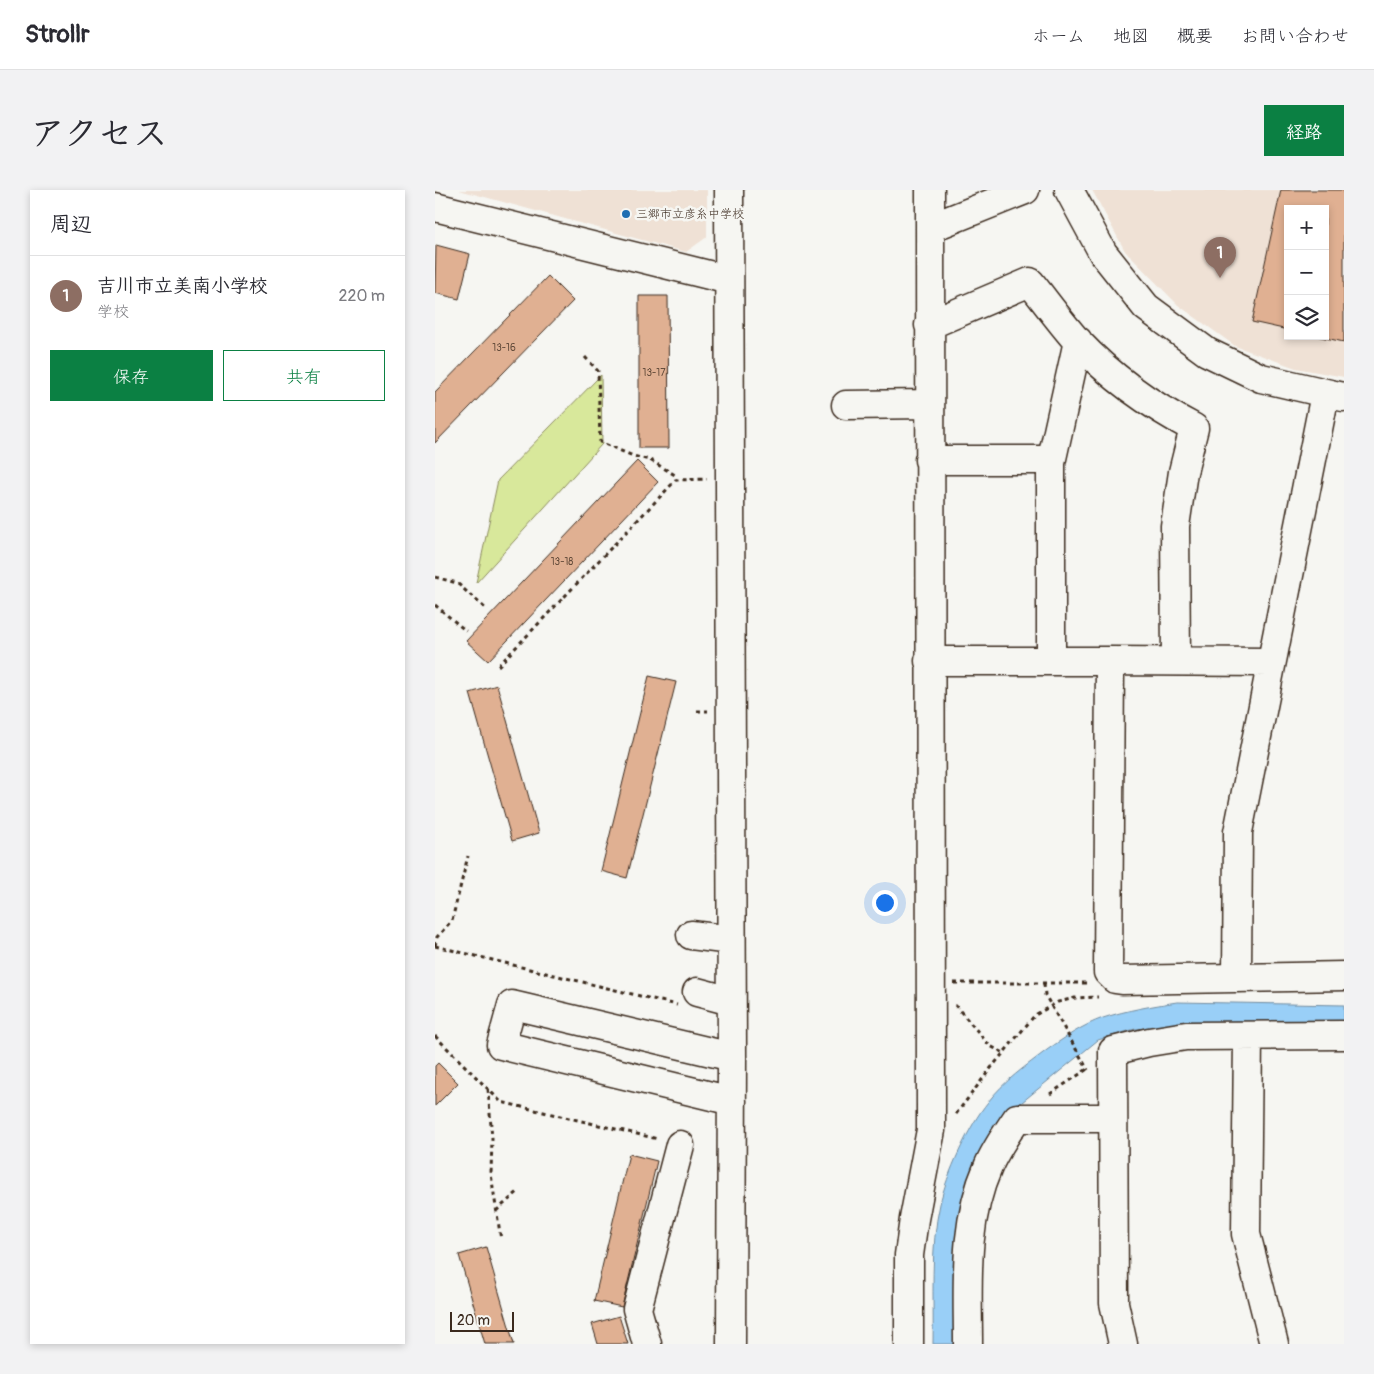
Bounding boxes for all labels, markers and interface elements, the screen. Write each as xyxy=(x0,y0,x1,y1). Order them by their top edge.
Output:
text: Strollr xyxy=(25,20,90,49)
text: ホーム xyxy=(1032,25,1085,48)
text: 地図 xyxy=(1113,25,1149,48)
text: 概要 xyxy=(1177,25,1213,48)
text: お問い合わせ xyxy=(1241,25,1349,48)
button: 経路 xyxy=(1264,105,1344,156)
text: アクセス xyxy=(30,112,168,156)
map controls xyxy=(1284,205,1329,340)
button: + xyxy=(1284,205,1329,250)
place label: 三郷市立彦糸中学校 xyxy=(636,207,744,222)
marker: 三郷市立彦糸中学校 xyxy=(620,208,632,220)
text: 周辺 xyxy=(50,211,92,238)
pin: 1 xyxy=(1204,237,1236,278)
button: − xyxy=(1284,250,1329,295)
text: 吉川市立美南小学校 xyxy=(97,274,268,298)
text: 1 xyxy=(63,286,69,306)
text: 220 m xyxy=(339,286,385,306)
button: layers xyxy=(1284,295,1329,340)
text: 学校 xyxy=(97,302,129,322)
house number: 13-16 xyxy=(492,342,516,354)
button: 保存 xyxy=(50,350,213,401)
button: 共有 xyxy=(223,350,385,401)
house number: 13-17 xyxy=(643,367,666,379)
house number: 13-18 xyxy=(551,556,573,568)
your location xyxy=(872,890,898,916)
scale bar xyxy=(450,1309,514,1332)
text: 20 m xyxy=(457,1312,490,1329)

